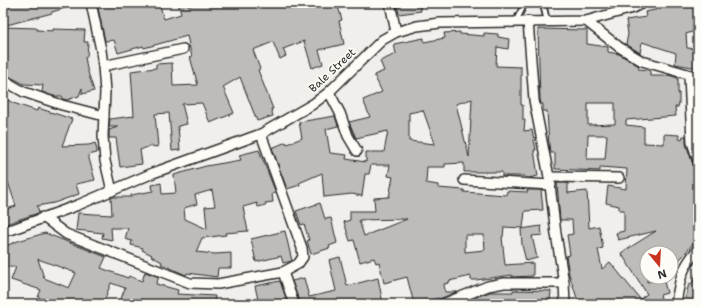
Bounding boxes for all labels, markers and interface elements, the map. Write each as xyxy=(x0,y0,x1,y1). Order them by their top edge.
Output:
street label: Bale Street xyxy=(306,45,359,96)
north arrow xyxy=(639,245,679,285)
text: N xyxy=(655,266,668,283)

